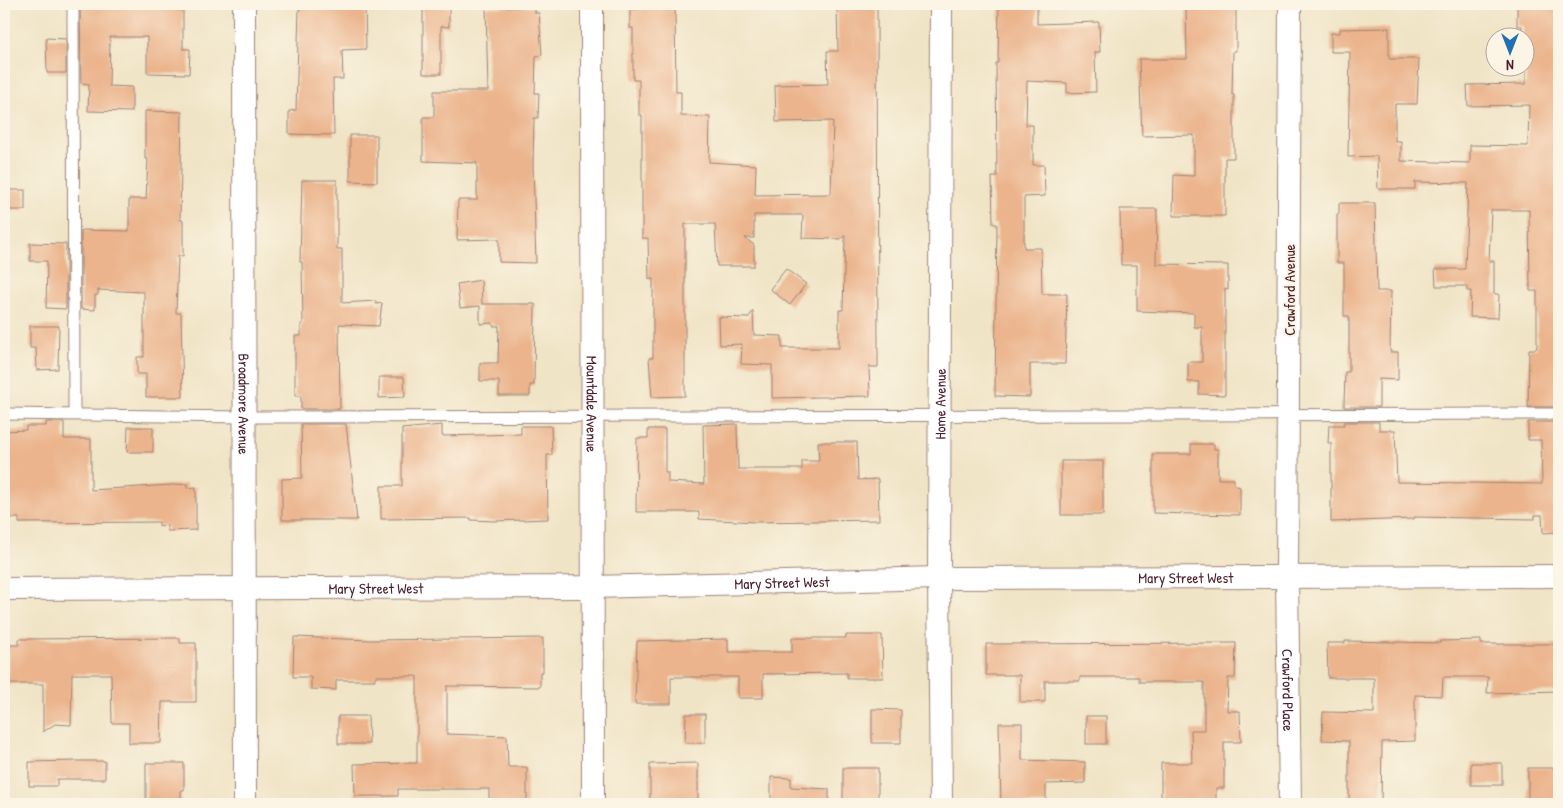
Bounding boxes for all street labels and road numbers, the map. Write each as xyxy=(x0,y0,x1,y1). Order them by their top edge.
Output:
street label: Crawford Avenue xyxy=(1279,244,1300,336)
street label: Broadmore Avenue xyxy=(234,354,255,454)
street label: Mountdale Avenue xyxy=(582,356,603,452)
street label: Home Avenue xyxy=(929,369,950,439)
street label: Mary Street West xyxy=(1138,567,1234,588)
street label: Mary Street West xyxy=(734,570,831,594)
street label: Mary Street West xyxy=(328,577,424,598)
street label: Crawford Place xyxy=(1277,649,1300,731)

